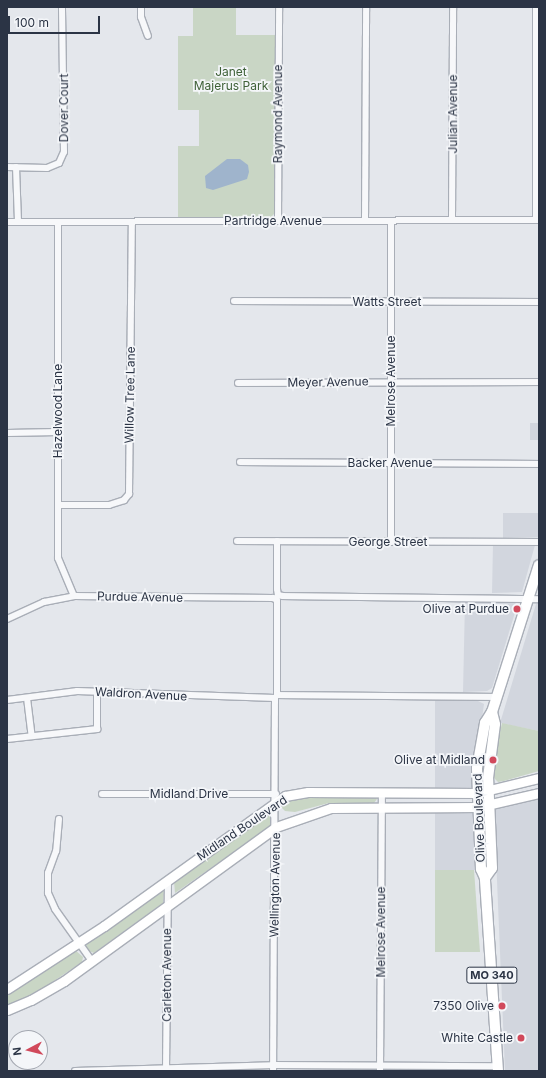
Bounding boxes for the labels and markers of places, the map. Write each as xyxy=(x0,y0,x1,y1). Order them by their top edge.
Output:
place label: Olive at Purdue xyxy=(423,602,509,616)
marker: Olive at Purdue xyxy=(512,604,522,614)
place label: Olive at Midland xyxy=(394,753,485,767)
marker: Olive at Midland xyxy=(488,755,498,765)
place label: 7350 Olive xyxy=(433,999,494,1013)
marker: 7350 Olive xyxy=(497,1001,507,1011)
place label: White Castle xyxy=(441,1031,513,1045)
marker: White Castle xyxy=(516,1033,526,1043)

